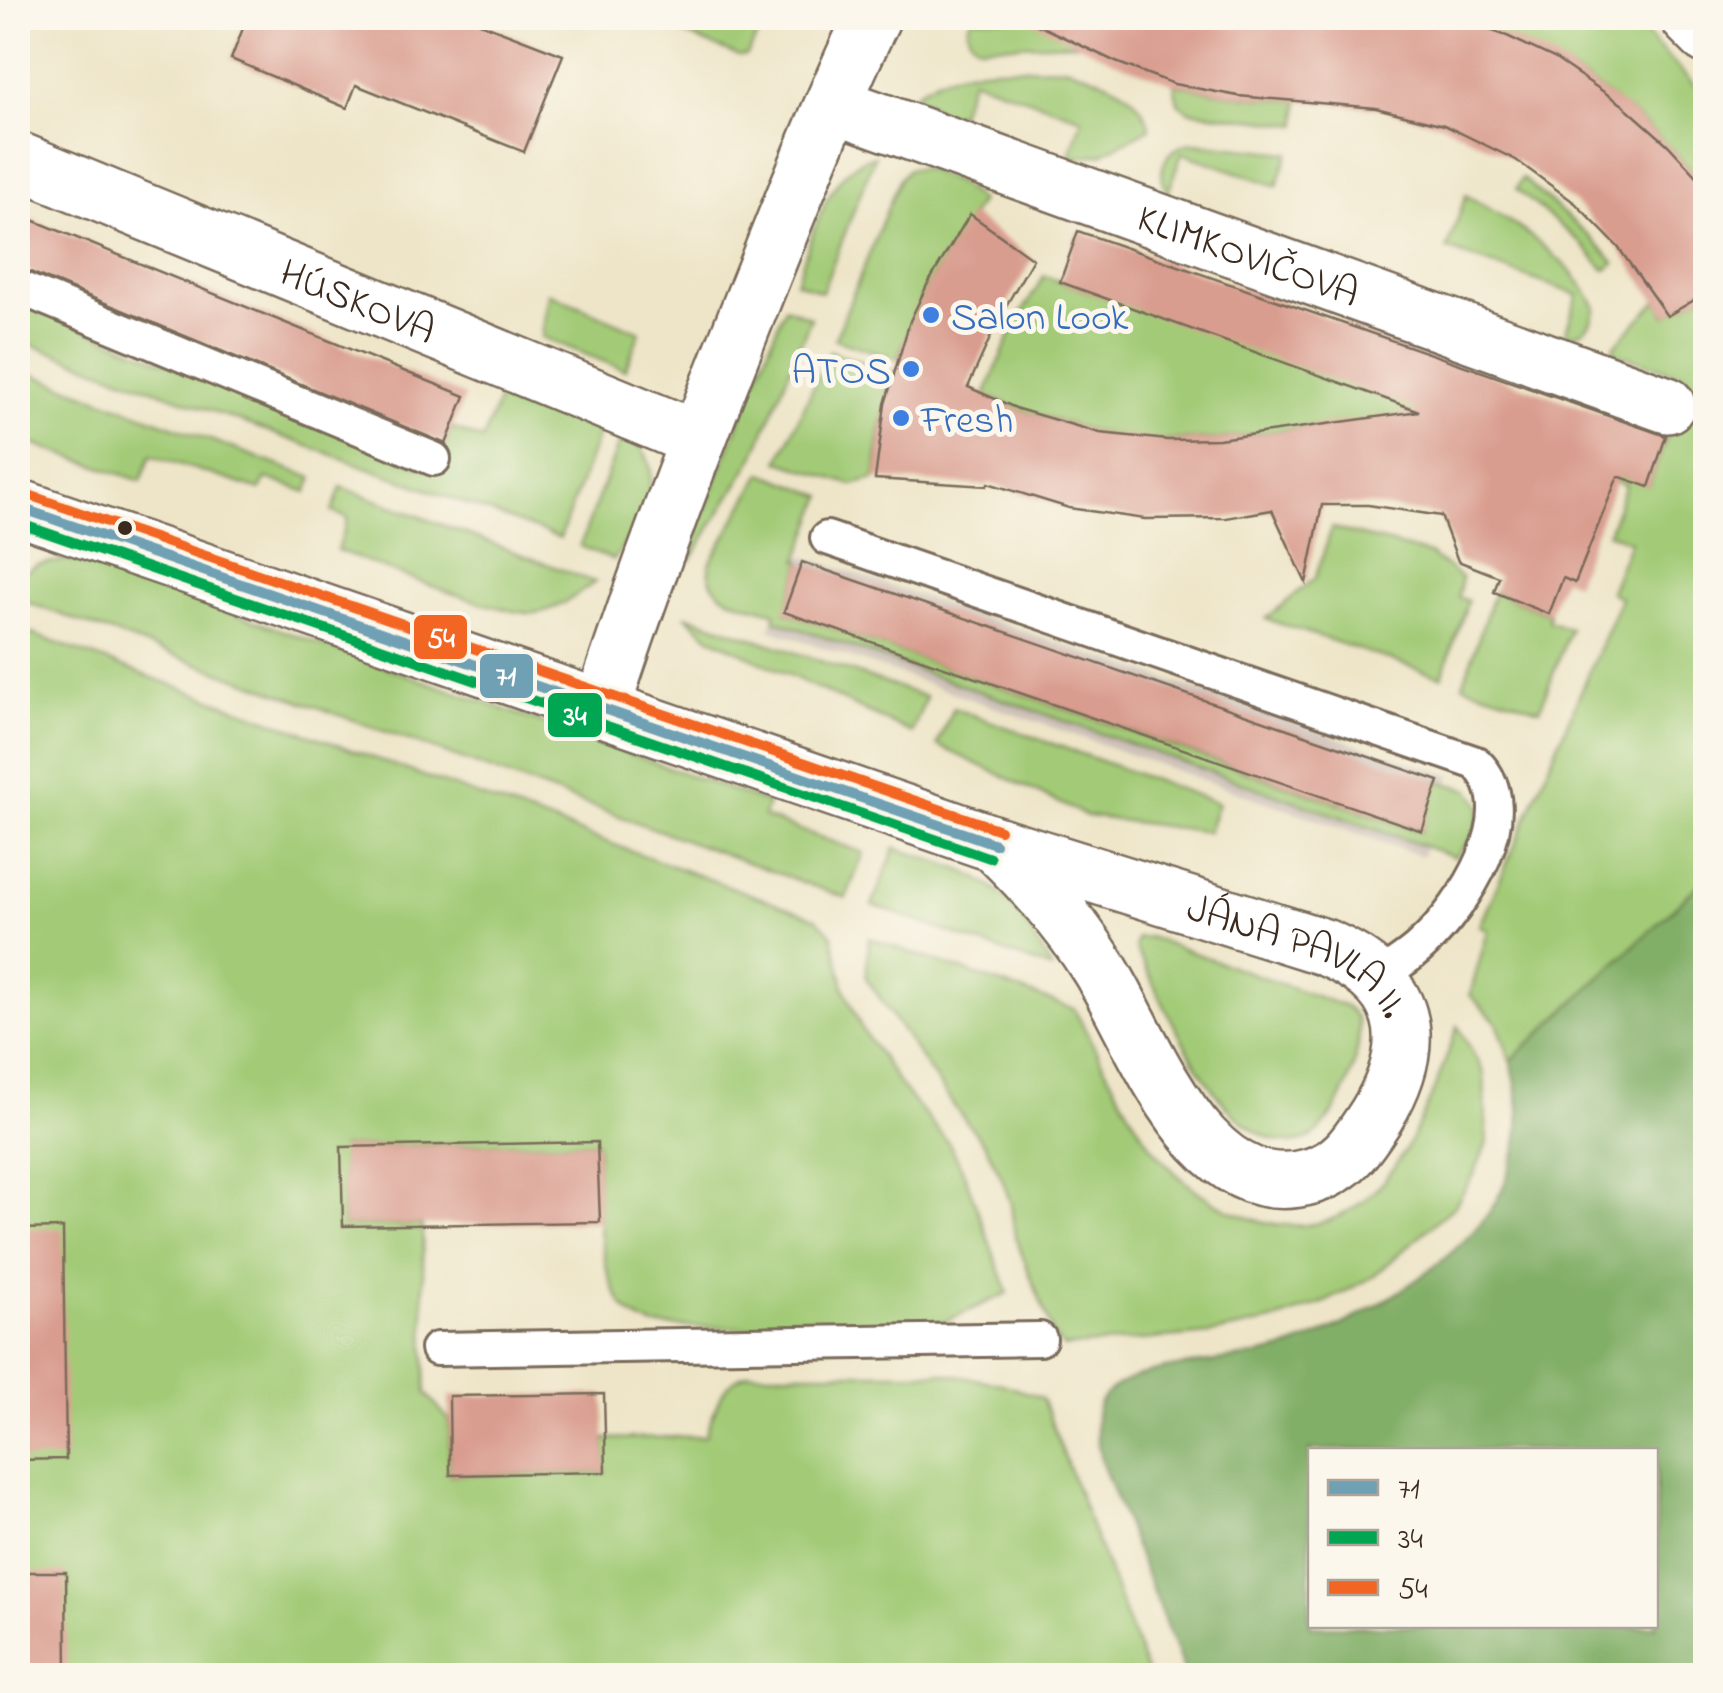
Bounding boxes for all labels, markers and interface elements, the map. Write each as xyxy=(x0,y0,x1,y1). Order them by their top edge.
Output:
street label: KLIMKOVIČOVA xyxy=(1128,191,1366,325)
street label: HÚSKOVA xyxy=(270,246,443,362)
place label: Salon Look xyxy=(951,290,1129,349)
marker: Salon Look xyxy=(920,304,942,326)
place label: ATOS xyxy=(791,344,891,403)
marker: ATOS xyxy=(900,358,922,380)
place label: Fresh xyxy=(920,393,1013,452)
marker: Fresh xyxy=(890,407,912,429)
unlabelled marker xyxy=(115,518,135,538)
line badge: 54 xyxy=(412,613,469,661)
text: 54 xyxy=(427,620,455,661)
line badge: 71 xyxy=(478,652,535,700)
text: 71 xyxy=(496,658,516,699)
line badge: 34 xyxy=(546,691,604,739)
text: 34 xyxy=(562,698,587,739)
street label: JÁNA PAVLA II. xyxy=(1179,881,1423,1027)
legend xyxy=(1308,1448,1658,1628)
text: 71 xyxy=(1398,1469,1420,1513)
text: 34 xyxy=(1398,1519,1423,1563)
text: 54 xyxy=(1398,1569,1428,1613)

